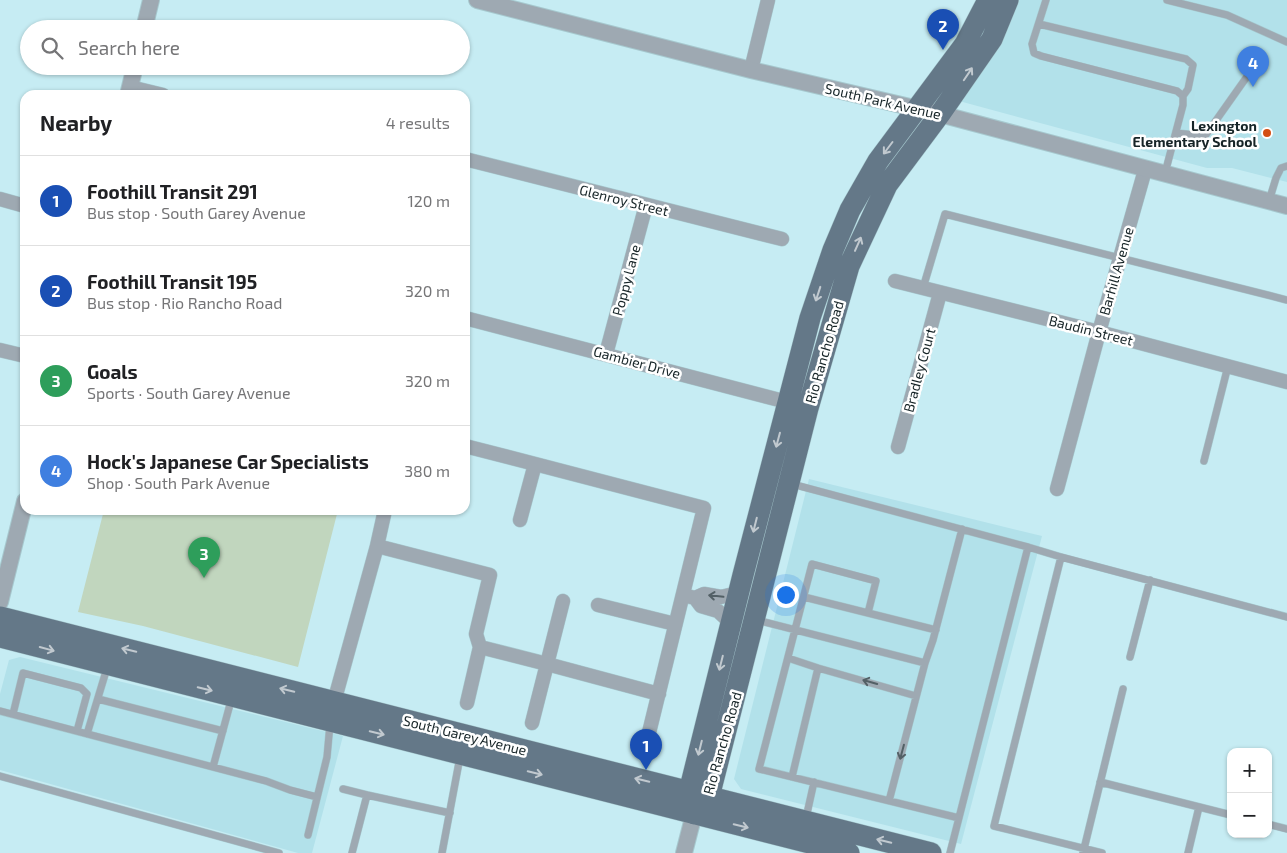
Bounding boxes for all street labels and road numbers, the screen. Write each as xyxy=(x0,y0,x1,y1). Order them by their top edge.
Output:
street label: South Park Avenue xyxy=(823,79,943,123)
street label: Glenroy Street xyxy=(578,181,670,219)
street label: Barhill Avenue xyxy=(1095,225,1137,317)
street label: Poppy Lane xyxy=(608,243,644,317)
street label: Rio Rancho Road xyxy=(801,299,847,405)
street label: Baudin Street xyxy=(1047,311,1135,349)
street label: Bradley Court xyxy=(900,326,938,414)
street label: Gambier Drive xyxy=(592,342,682,382)
street label: Rio Rancho Road xyxy=(699,690,745,796)
street label: South Garey Avenue xyxy=(402,711,528,759)

